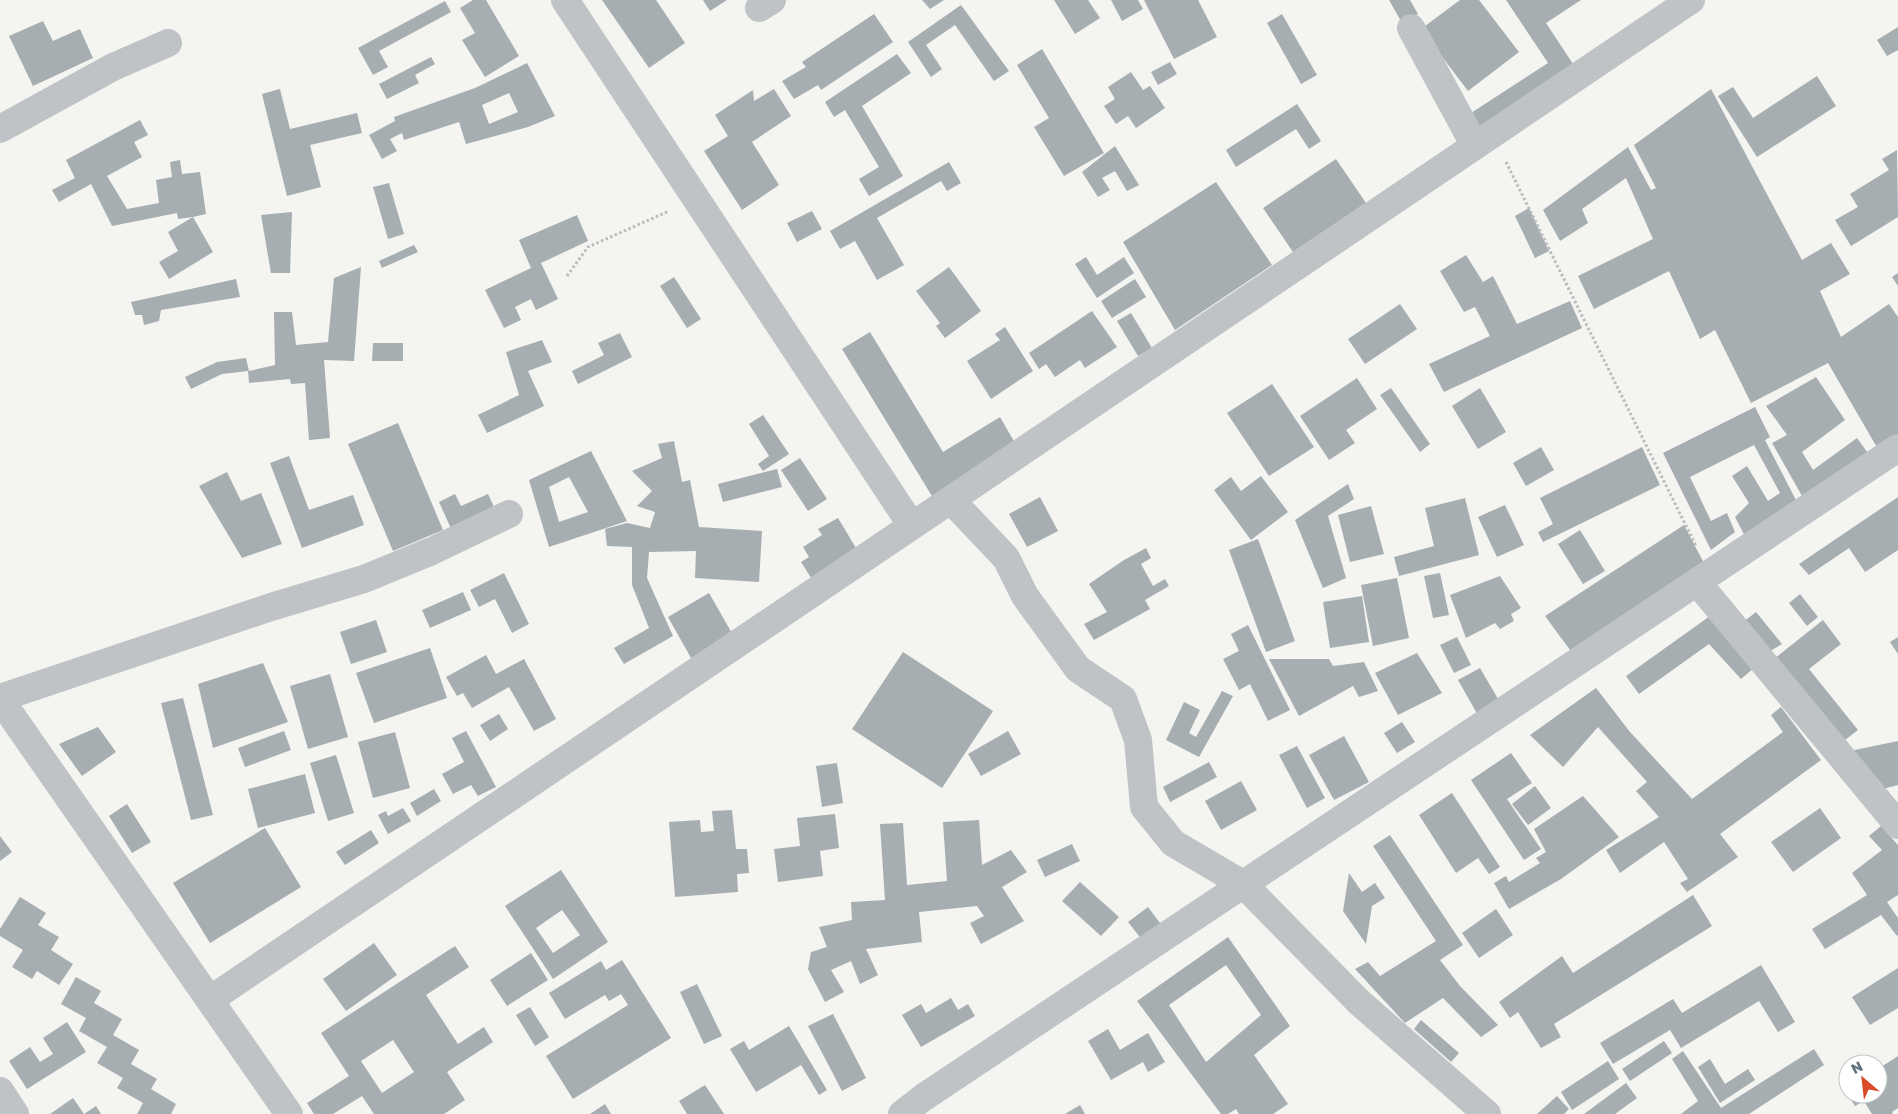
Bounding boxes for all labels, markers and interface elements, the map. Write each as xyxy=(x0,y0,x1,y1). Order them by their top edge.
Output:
north arrow xyxy=(1838,1054,1888,1104)
text: N xyxy=(1848,1057,1865,1077)

